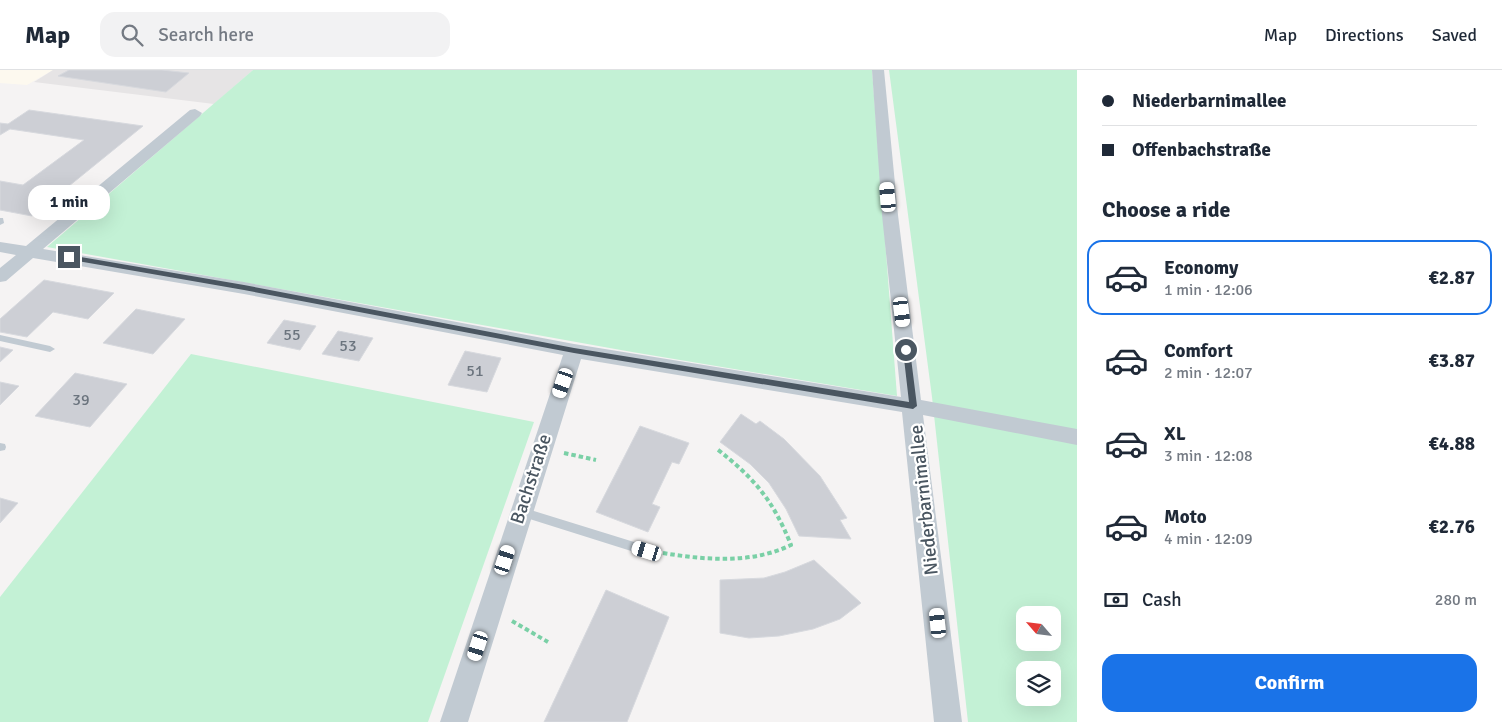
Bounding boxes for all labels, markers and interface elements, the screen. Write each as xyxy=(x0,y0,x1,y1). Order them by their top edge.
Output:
search box xyxy=(100,12,450,57)
text: Map xyxy=(25,20,70,50)
icon: search xyxy=(118,21,146,49)
text: Search here xyxy=(158,23,254,47)
text: Map xyxy=(1264,24,1297,46)
text: Directions xyxy=(1325,24,1404,46)
text: Saved xyxy=(1432,24,1477,46)
text: Niederbarnimallee xyxy=(1132,89,1287,113)
text: Offenbachstraße xyxy=(1132,138,1271,162)
car xyxy=(879,181,896,213)
callout: 1 min xyxy=(28,184,110,220)
text: 1 min xyxy=(50,192,88,212)
text: Choose a ride xyxy=(1102,196,1230,223)
route end xyxy=(58,246,80,268)
icon: car xyxy=(1104,255,1149,300)
text: Economy xyxy=(1164,256,1238,280)
text: €2.87 xyxy=(1429,266,1475,290)
text: 1 min · 12:06 xyxy=(1164,280,1253,300)
car xyxy=(892,296,911,328)
house number: 55 xyxy=(283,325,301,345)
house number: 53 xyxy=(339,336,357,356)
icon: car xyxy=(1104,338,1149,383)
route start xyxy=(895,339,917,361)
text: Comfort xyxy=(1164,339,1233,363)
text: €3.87 xyxy=(1429,349,1475,373)
house number: 51 xyxy=(466,361,484,381)
text: 2 min · 12:07 xyxy=(1164,363,1253,383)
car xyxy=(551,366,574,400)
house number: 39 xyxy=(72,390,90,410)
icon: car xyxy=(1104,421,1149,466)
text: XL xyxy=(1164,422,1186,446)
street label: Niederbarnimallee xyxy=(904,424,944,576)
street label: Bachstraße xyxy=(505,431,557,527)
text: €4.88 xyxy=(1429,432,1475,456)
text: 3 min · 12:08 xyxy=(1164,446,1253,466)
icon: car xyxy=(1104,504,1149,549)
text: Moto xyxy=(1164,505,1207,529)
text: €2.76 xyxy=(1429,515,1475,539)
text: 4 min · 12:09 xyxy=(1164,529,1253,549)
car xyxy=(630,539,663,563)
car xyxy=(493,543,516,577)
icon: cash xyxy=(1102,586,1130,614)
text: Cash xyxy=(1142,588,1182,612)
text: 280 m xyxy=(1435,590,1477,610)
north arrow xyxy=(1016,606,1061,651)
map controls xyxy=(1016,606,1061,706)
car xyxy=(928,607,947,639)
car xyxy=(466,629,489,663)
button: Confirm xyxy=(1102,654,1477,712)
button: layers xyxy=(1016,661,1061,706)

